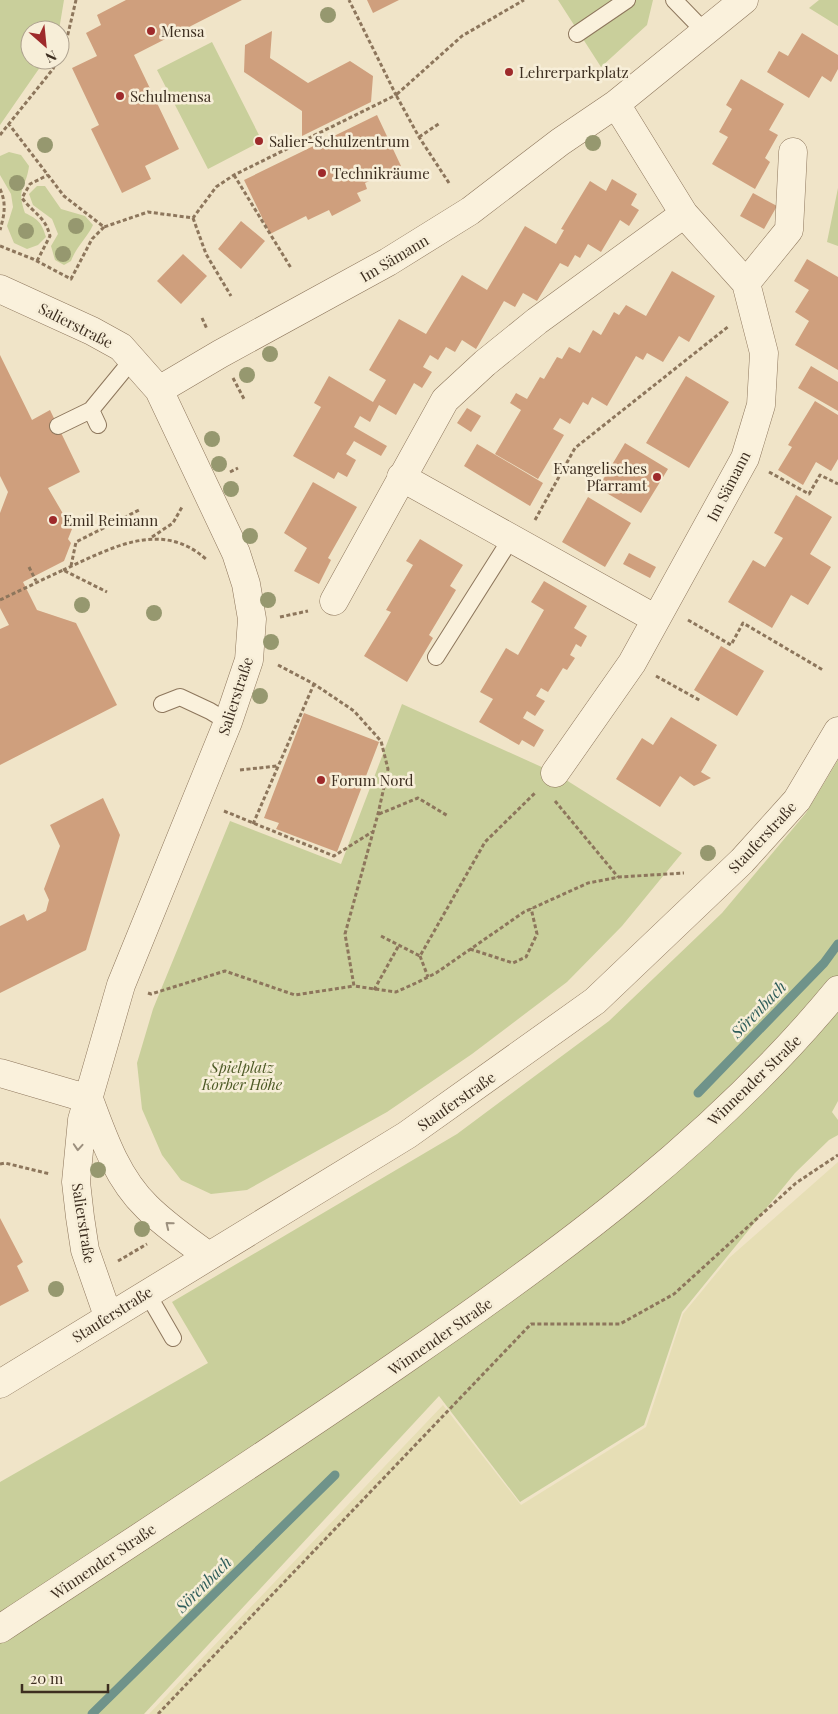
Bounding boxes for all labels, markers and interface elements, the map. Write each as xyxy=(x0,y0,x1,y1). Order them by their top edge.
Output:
north arrow xyxy=(20,20,70,70)
place label: Mensa xyxy=(161,21,205,41)
marker: Mensa xyxy=(145,25,157,37)
text: N xyxy=(42,46,60,68)
place label: Lehrerparkplatz xyxy=(519,62,629,82)
marker: Lehrerparkplatz xyxy=(503,66,515,78)
place label: Schulmensa xyxy=(130,86,212,106)
marker: Schulmensa xyxy=(114,90,126,102)
place label: Salier-Schulzentrum xyxy=(269,131,410,151)
marker: Salier-Schulzentrum xyxy=(253,135,265,147)
place label: Technikräume xyxy=(332,163,430,183)
marker: Technikräume xyxy=(316,167,328,179)
street label: Im Sämann xyxy=(356,230,432,286)
street label: Salierstraße xyxy=(35,298,117,352)
street label: Im Sämann xyxy=(702,447,754,525)
place label: Evangelisches Pfarramt xyxy=(553,458,648,495)
marker: Evangelisches Pfarramt xyxy=(651,471,663,483)
place label: Emil Reimann xyxy=(63,510,158,530)
marker: Emil Reimann xyxy=(47,514,59,526)
street label: Salierstraße xyxy=(213,654,257,738)
place label: Forum Nord xyxy=(331,770,414,790)
marker: Forum Nord xyxy=(315,774,327,786)
street label: Stauferstraße xyxy=(724,797,800,877)
water label: Sörenbach xyxy=(725,976,790,1043)
street label: Winnender Straße xyxy=(702,1030,805,1130)
park label: Spielplatz Korber Höhe xyxy=(201,1057,283,1094)
street label: Stauferstraße xyxy=(413,1067,499,1135)
one-way arrow xyxy=(73,1143,84,1151)
street label: Salierstraße xyxy=(68,1181,100,1265)
one-way arrow xyxy=(166,1223,175,1231)
street label: Stauferstraße xyxy=(68,1281,156,1347)
street label: Winnender Straße xyxy=(383,1293,496,1380)
street label: Winnender Straße xyxy=(46,1518,159,1604)
water label: Sörenbach xyxy=(170,1551,236,1617)
scale bar xyxy=(22,1662,109,1694)
text: 20 m xyxy=(30,1668,64,1688)

